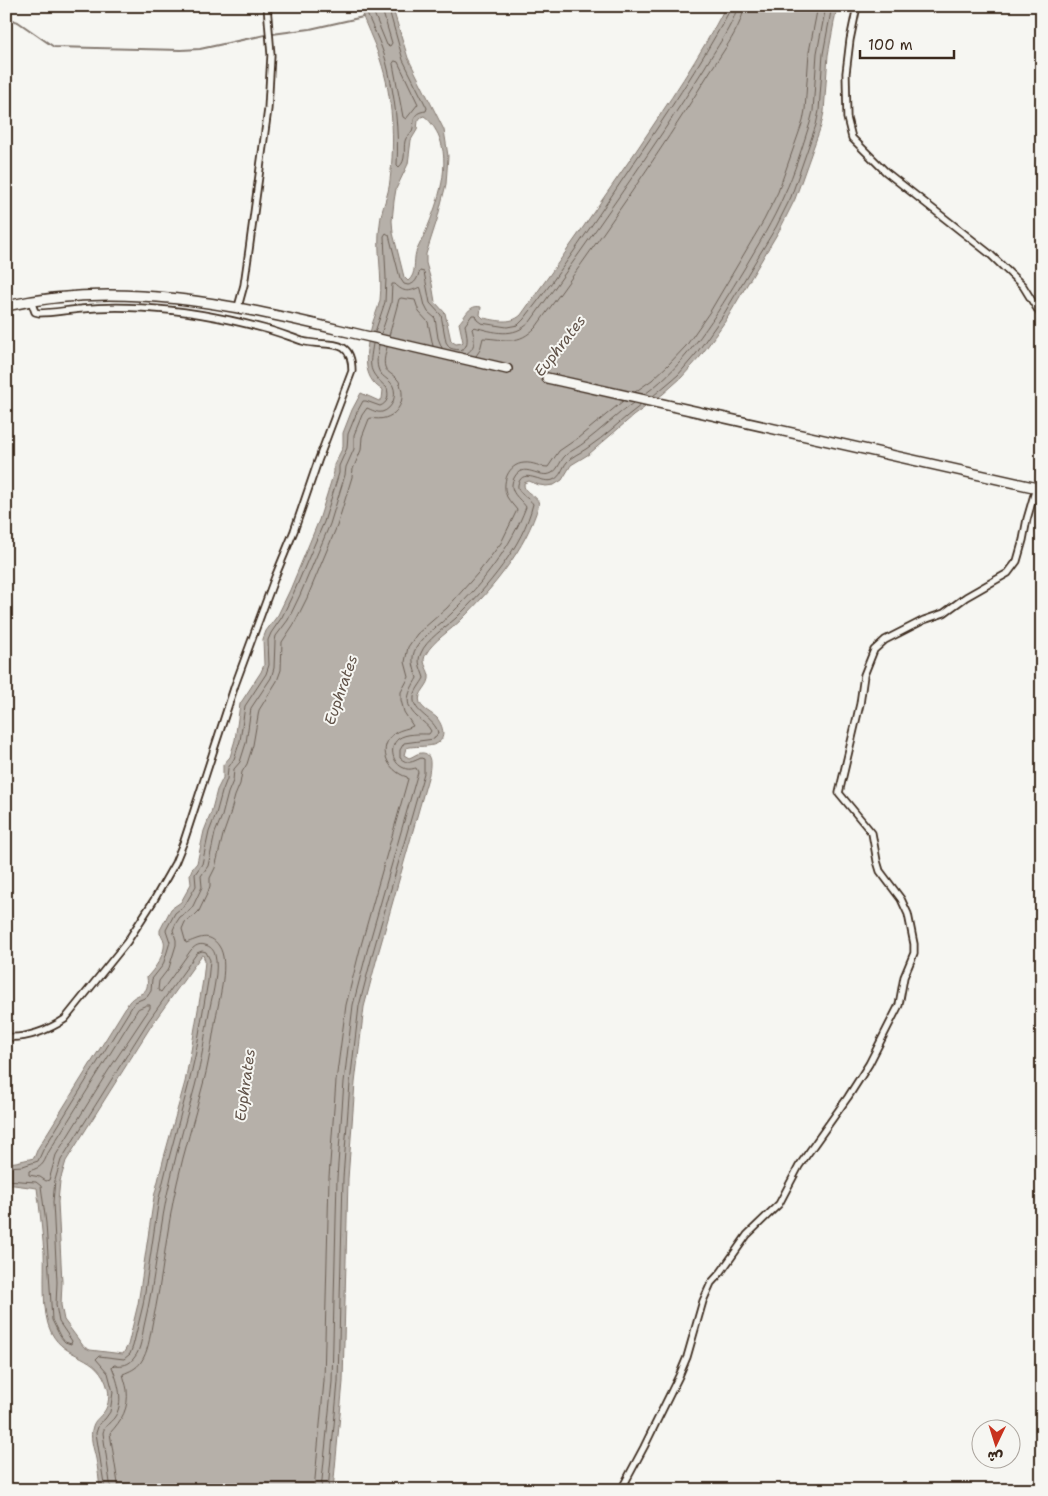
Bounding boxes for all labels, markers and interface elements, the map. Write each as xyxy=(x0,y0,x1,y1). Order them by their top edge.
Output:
scale bar xyxy=(860,28,954,60)
text: 100 m xyxy=(868,35,913,55)
water label: Euphrates xyxy=(530,311,590,381)
water label: Euphrates xyxy=(320,652,362,728)
water label: Euphrates xyxy=(230,1048,260,1122)
north arrow xyxy=(970,1418,1020,1468)
text: ش xyxy=(987,1447,1003,1466)

